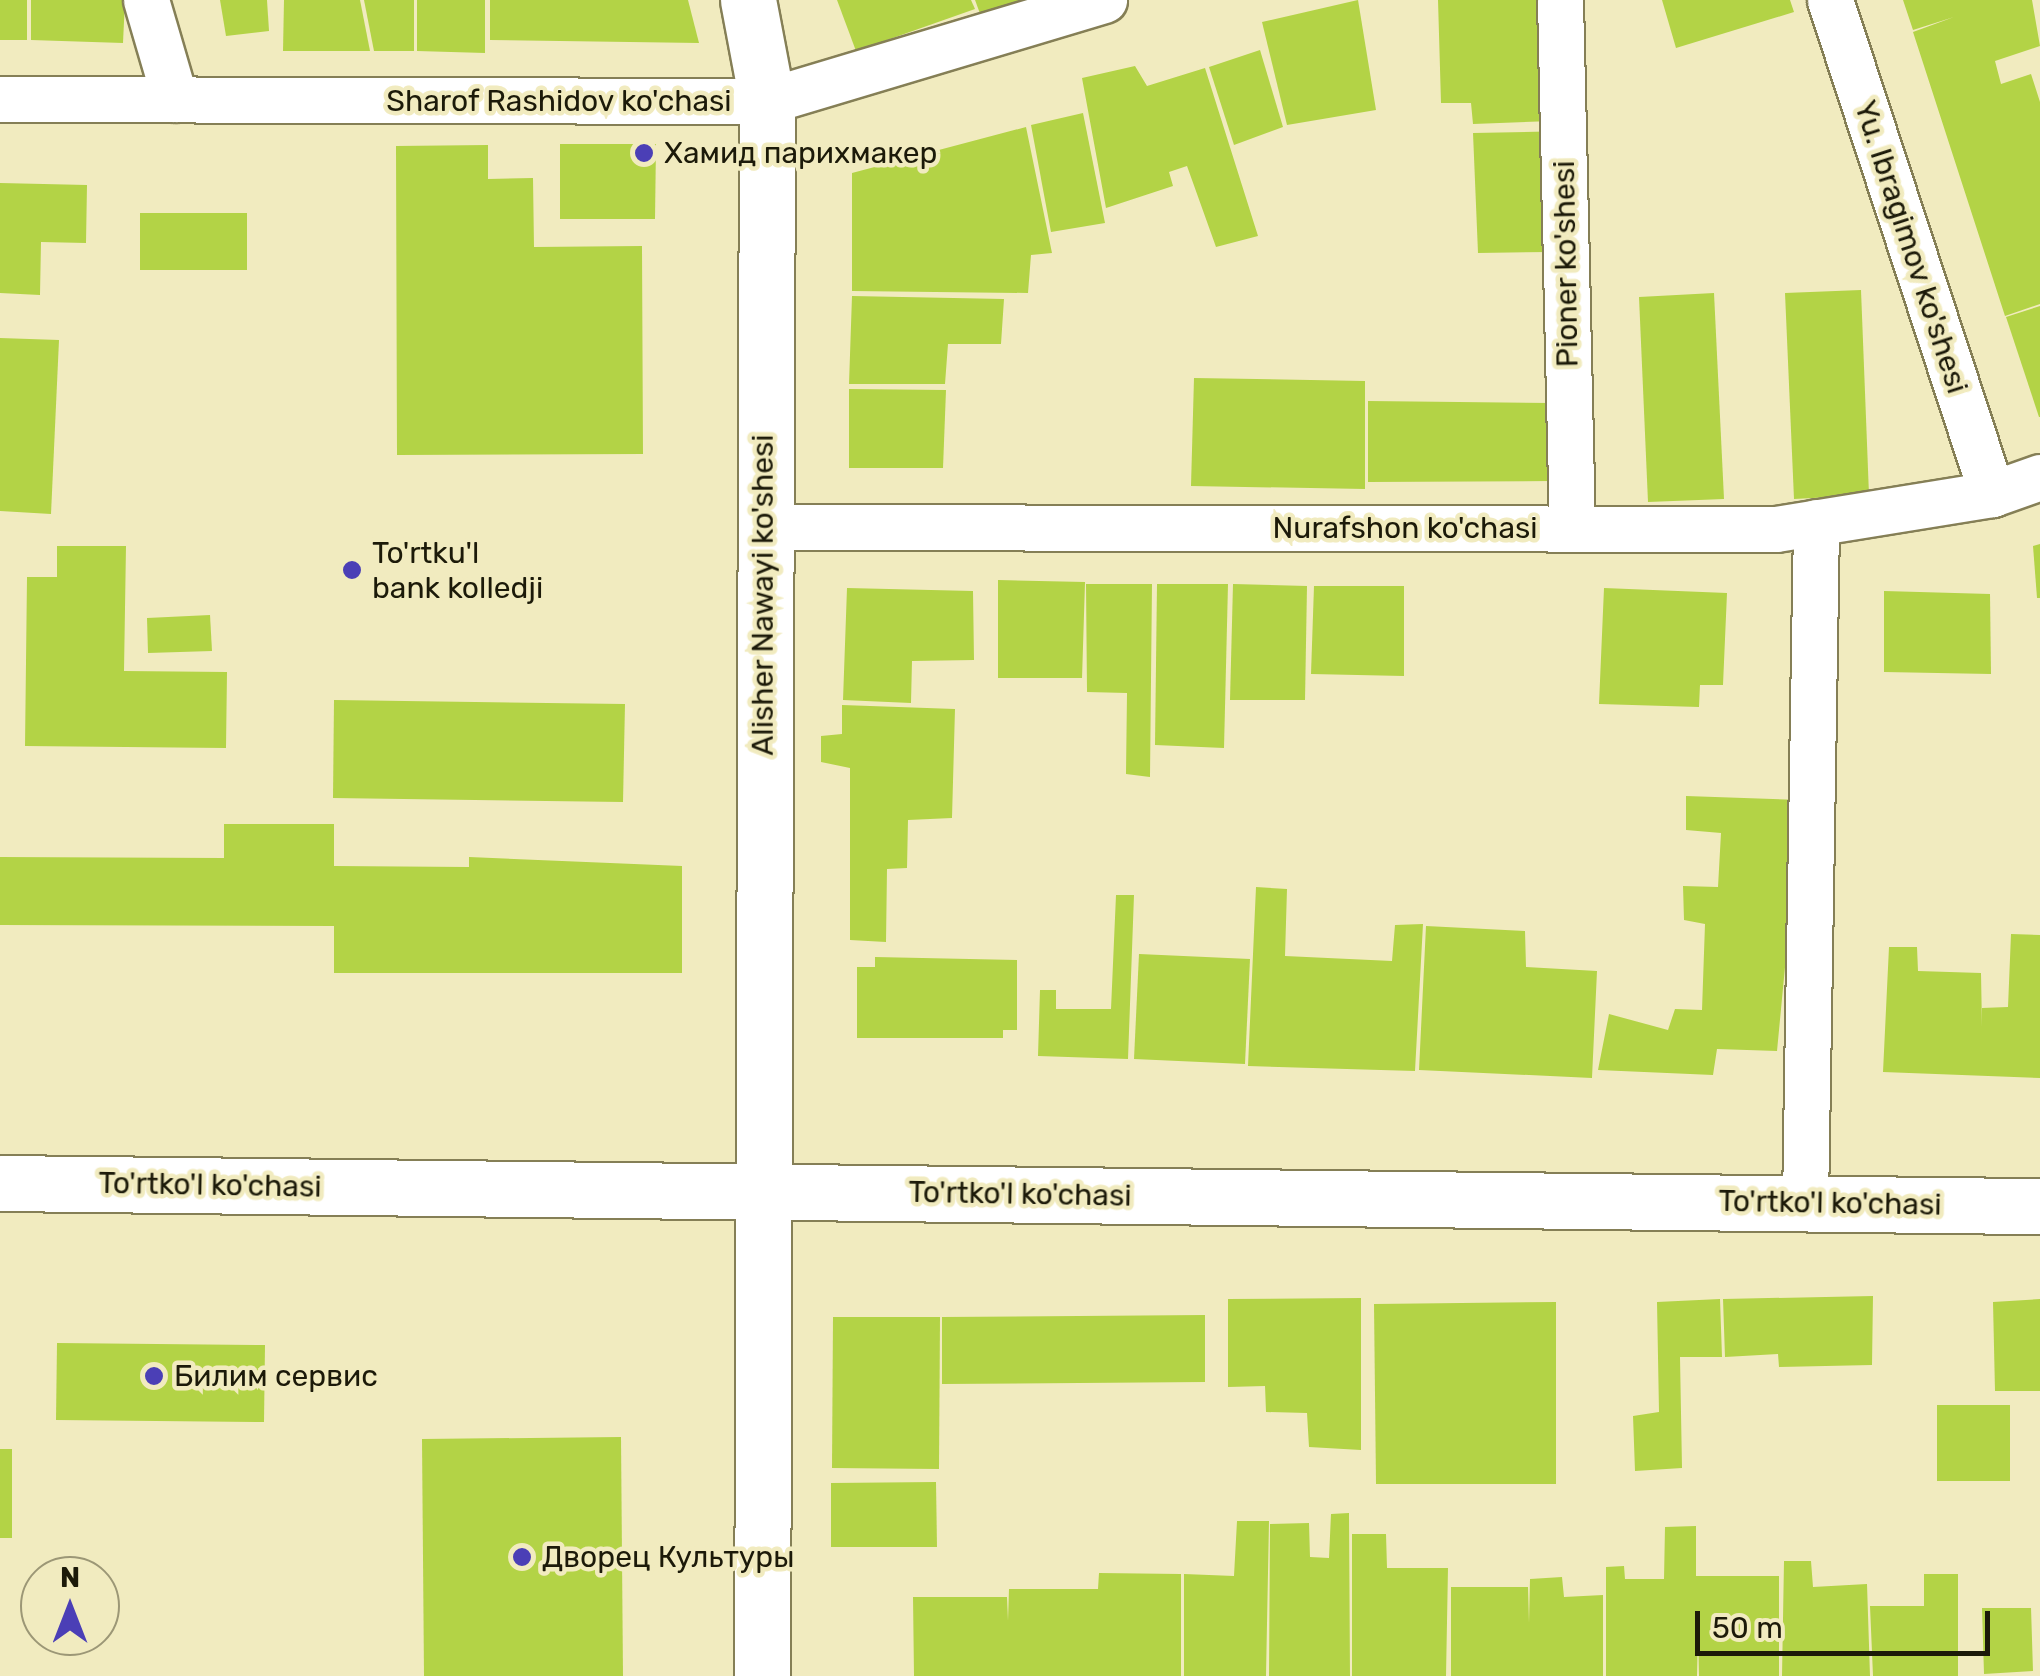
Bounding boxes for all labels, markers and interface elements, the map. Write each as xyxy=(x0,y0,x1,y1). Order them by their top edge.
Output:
street label: Sharof Rashidov ko'chasi xyxy=(386,83,732,119)
street label: Yu. Ibragimov ko'shesi xyxy=(1847,96,1975,398)
place label: Хамид парихмакер xyxy=(664,135,937,171)
marker: Хамид парихмакер xyxy=(633,142,655,164)
street label: Pioner ko'shesi xyxy=(1546,160,1586,368)
street label: Alisher Nawayi ko'shesi xyxy=(745,434,781,756)
street label: Nurafshon ko'chasi xyxy=(1272,510,1538,546)
place label: To'rtku'l bank kolledji xyxy=(372,535,543,606)
marker: To'rtku'l bank kolledji xyxy=(341,559,363,581)
street label: To'rtko'l ko'chasi xyxy=(98,1165,322,1205)
street label: To'rtko'l ko'chasi xyxy=(908,1174,1132,1214)
street label: To'rtko'l ko'chasi xyxy=(1718,1183,1942,1223)
place label: Билим сервис xyxy=(174,1358,378,1394)
marker: Билим сервис xyxy=(143,1365,165,1387)
place label: Дворец Культуры xyxy=(542,1539,794,1575)
marker: Дворец Культуры xyxy=(511,1546,533,1568)
north arrow xyxy=(20,1556,120,1656)
text: N xyxy=(60,1561,80,1594)
scale bar xyxy=(1700,1591,1995,1653)
text: 50 m xyxy=(1712,1610,1783,1646)

